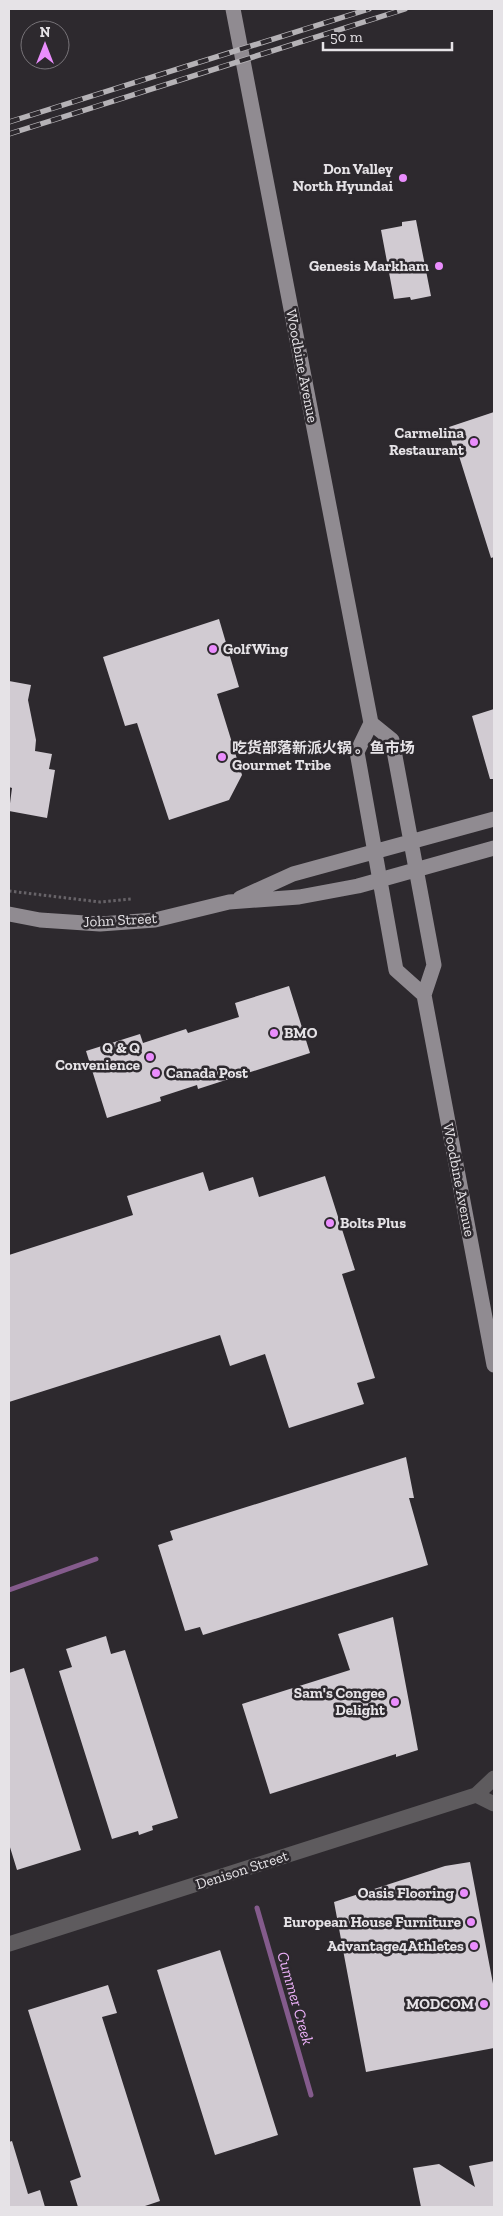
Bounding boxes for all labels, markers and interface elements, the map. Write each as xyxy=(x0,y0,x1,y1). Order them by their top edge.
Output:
north arrow xyxy=(20,20,70,70)
scale bar xyxy=(323,20,452,52)
text: N xyxy=(40,24,51,41)
text: 50 m xyxy=(330,28,363,46)
place label: Don Valley North Hyundai xyxy=(293,160,394,195)
marker: Don Valley North Hyundai xyxy=(397,172,409,184)
place label: Genesis Markham xyxy=(309,257,429,275)
marker: Genesis Markham xyxy=(433,260,445,272)
street label: Woodbine Avenue xyxy=(282,308,322,424)
place label: Carmelina Restaurant xyxy=(389,424,465,459)
marker: Carmelina Restaurant xyxy=(468,436,480,448)
place label: GolfWing xyxy=(223,640,289,658)
marker: GolfWing xyxy=(207,643,219,655)
place label: 吃货部落新派火锅 。鱼市场 Gourmet Tribe xyxy=(232,739,415,774)
marker: 吃货部落新派火锅 。鱼市场 Gourmet Tribe xyxy=(216,751,228,763)
street label: John Street xyxy=(83,909,158,931)
place label: BMO xyxy=(284,1024,318,1042)
marker: BMO xyxy=(268,1027,280,1039)
place label: Q & Q Convenience xyxy=(55,1039,140,1074)
marker: Q & Q Convenience xyxy=(144,1051,156,1063)
place label: Canada Post xyxy=(166,1064,249,1082)
marker: Canada Post xyxy=(150,1067,162,1079)
street label: Woodbine Avenue xyxy=(439,1122,479,1238)
place label: Bolts Plus xyxy=(340,1214,406,1232)
marker: Bolts Plus xyxy=(324,1217,336,1229)
place label: Sam's Congee Delight xyxy=(294,1684,386,1719)
marker: Sam's Congee Delight xyxy=(389,1696,401,1708)
street label: Denison Street xyxy=(193,1846,291,1893)
place label: Oasis Flooring xyxy=(358,1884,454,1902)
marker: Oasis Flooring xyxy=(458,1887,470,1899)
place label: European House Furniture xyxy=(283,1913,461,1931)
marker: European House Furniture xyxy=(465,1916,477,1928)
place label: Advantage4Athletes xyxy=(327,1937,464,1955)
marker: Advantage4Athletes xyxy=(468,1940,480,1952)
water label: Cummer Creek xyxy=(273,1949,318,2047)
place label: MODCOM xyxy=(406,1995,474,2013)
marker: MODCOM xyxy=(478,1998,490,2010)

